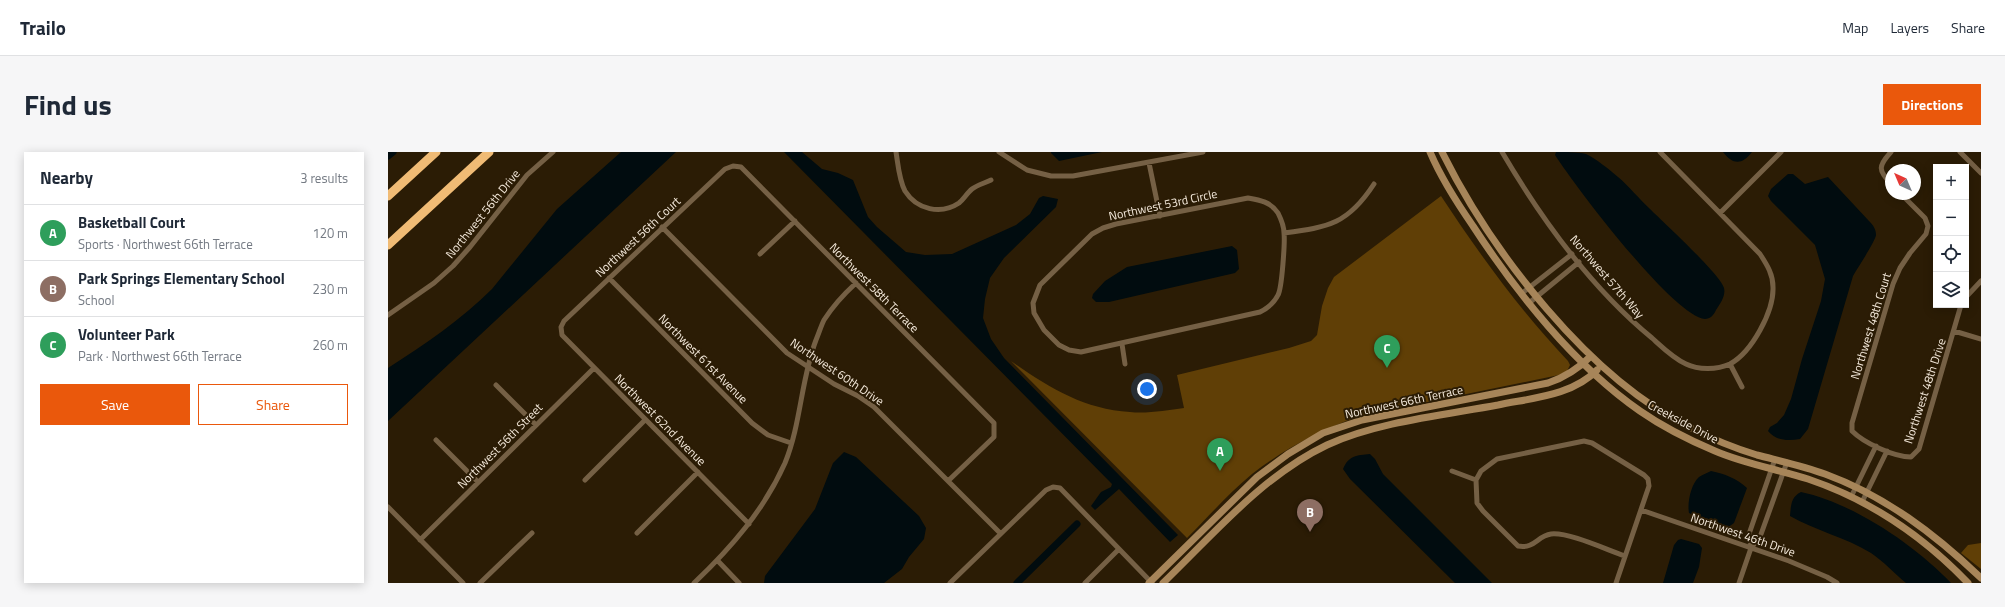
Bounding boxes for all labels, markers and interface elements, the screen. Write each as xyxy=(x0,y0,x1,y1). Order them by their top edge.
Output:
text: Trailo xyxy=(20,13,66,42)
text: Map xyxy=(1842,17,1868,38)
text: Layers xyxy=(1890,17,1929,38)
text: Share xyxy=(1951,17,1985,38)
text: Find us xyxy=(24,83,112,126)
button: Directions xyxy=(1883,84,1981,125)
north arrow xyxy=(1885,164,1921,200)
map controls xyxy=(1933,164,1969,308)
button: + xyxy=(1933,164,1969,200)
text: Nearby xyxy=(40,165,93,191)
street label: Northwest 56th Drive xyxy=(441,165,525,262)
text: 3 results xyxy=(300,168,348,188)
street label: Northwest 53rd Circle xyxy=(1107,184,1219,225)
street label: Northwest 56th Court xyxy=(591,191,685,281)
button: − xyxy=(1933,200,1969,236)
text: Basketball Court xyxy=(78,211,185,234)
text: A xyxy=(49,223,57,243)
text: 120 m xyxy=(312,223,348,243)
street label: Northwest 57th Way xyxy=(1566,231,1649,323)
text: Sports · Northwest 66th Terrace xyxy=(78,234,253,254)
button: locate xyxy=(1933,236,1969,272)
street label: Northwest 58th Terrace xyxy=(825,238,924,337)
text: Park Springs Elementary School xyxy=(78,267,285,290)
street label: Northwest 48th Court xyxy=(1845,269,1896,382)
button: layers xyxy=(1933,272,1969,308)
text: B xyxy=(49,279,57,299)
text: 230 m xyxy=(312,279,348,299)
text: School xyxy=(78,290,114,310)
street label: Northwest 61st Avenue xyxy=(654,309,753,408)
text: Volunteer Park xyxy=(78,323,175,346)
street label: Northwest 60th Drive xyxy=(786,333,888,410)
text: C xyxy=(49,335,57,355)
text: 260 m xyxy=(312,335,348,355)
pin: C xyxy=(1374,335,1400,368)
street label: Northwest 48th Drive xyxy=(1899,336,1951,446)
text: Park · Northwest 66th Terrace xyxy=(78,346,242,366)
street label: Northwest 62nd Avenue xyxy=(610,369,711,470)
your location xyxy=(1137,379,1157,399)
street label: Northwest 66th Terrace xyxy=(1343,380,1465,423)
button: Save xyxy=(40,384,190,425)
button: Share xyxy=(198,384,348,425)
street label: Creekside Drive xyxy=(1644,395,1722,448)
street label: Northwest 56th Street xyxy=(452,398,547,493)
pin: A xyxy=(1207,438,1233,471)
pin: B xyxy=(1297,499,1323,532)
street label: Northwest 46th Drive xyxy=(1688,508,1798,561)

